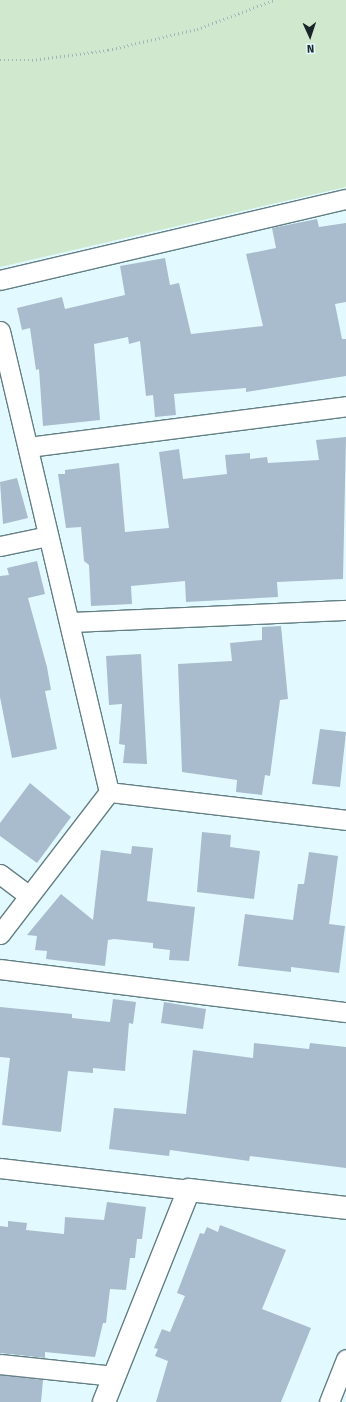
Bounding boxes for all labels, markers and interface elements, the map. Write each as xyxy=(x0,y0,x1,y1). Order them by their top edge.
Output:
north arrow xyxy=(290,16,330,56)
text: N xyxy=(307,42,315,55)

